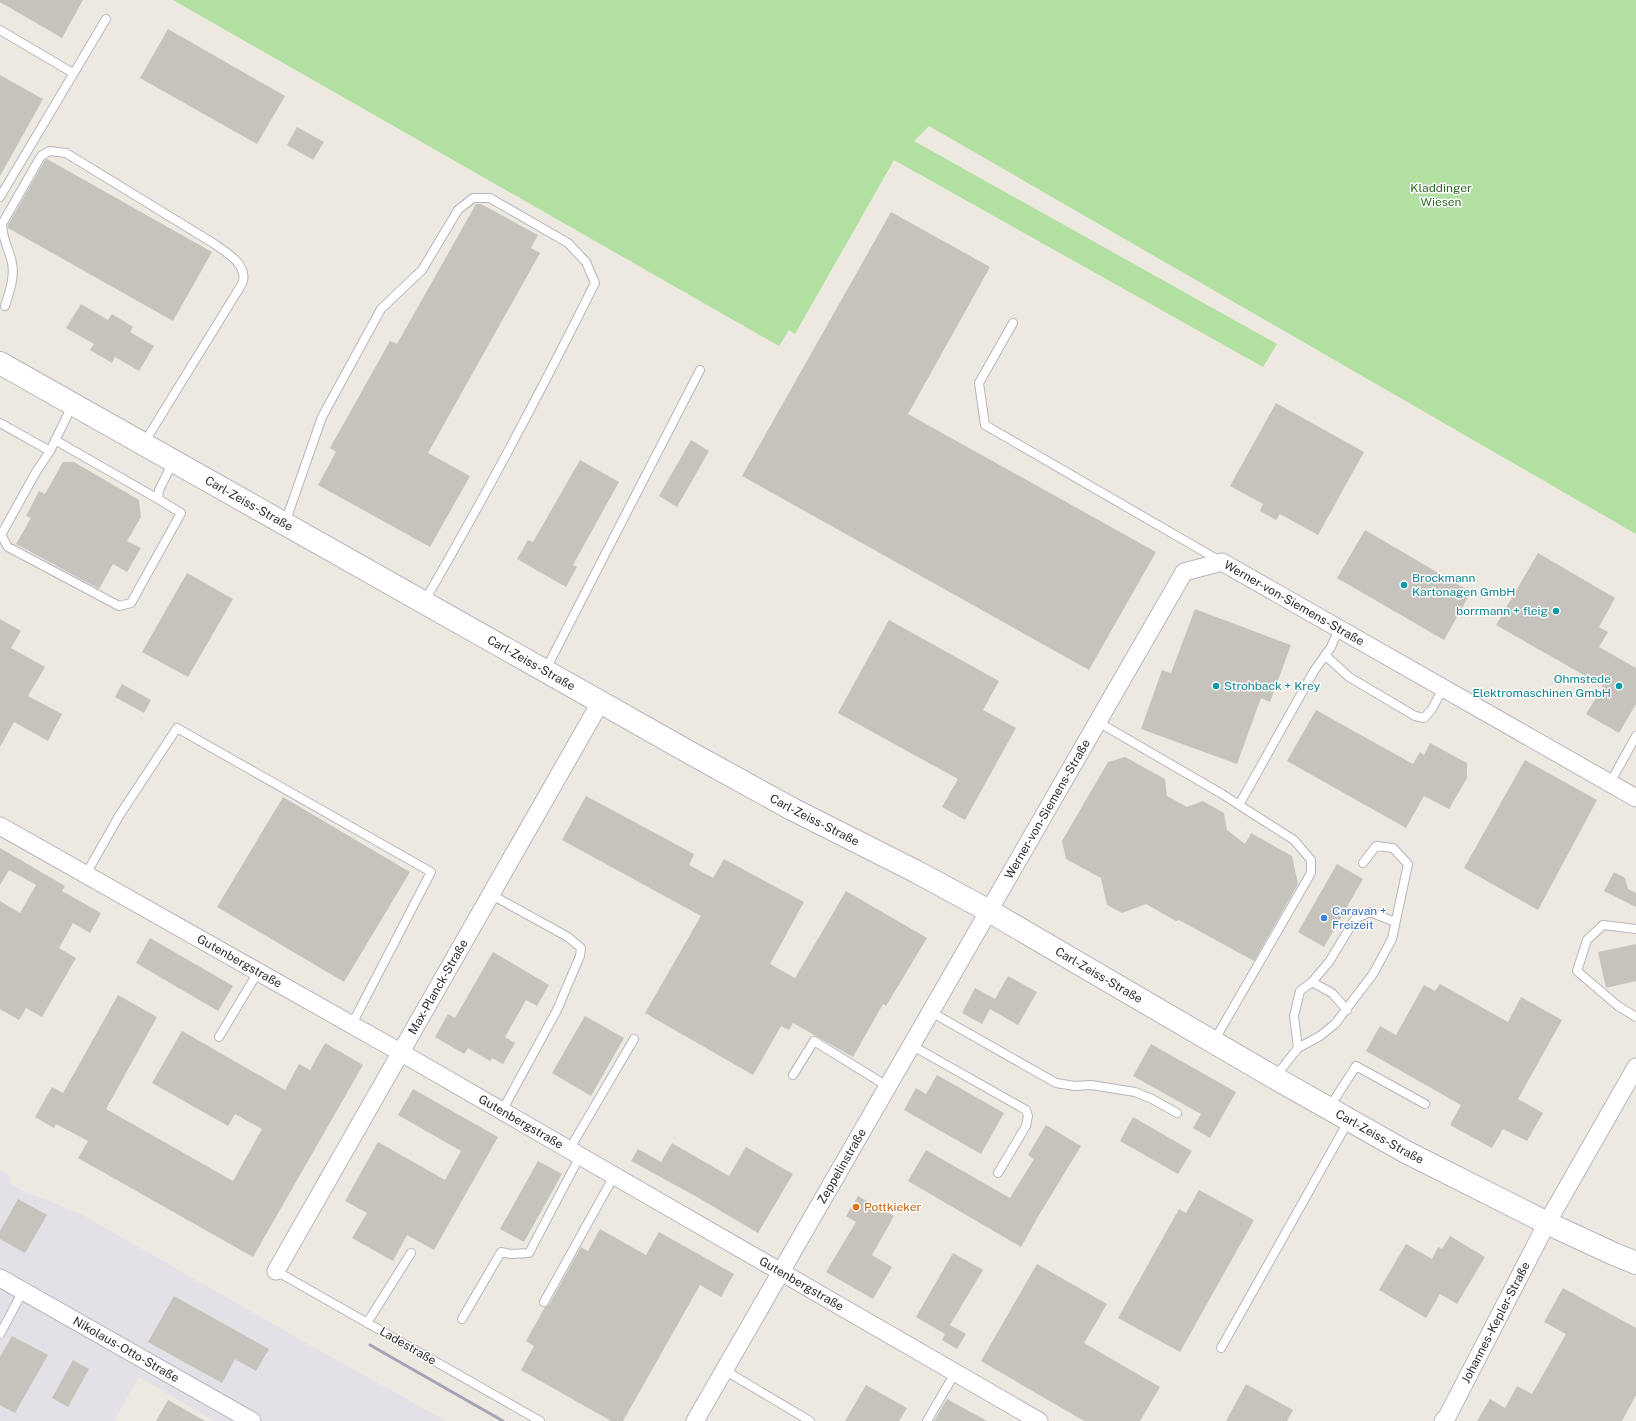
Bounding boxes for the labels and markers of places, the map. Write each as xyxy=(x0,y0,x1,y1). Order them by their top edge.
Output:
place label: Brockmann Kartonagen GmbH xyxy=(1412,571,1515,599)
marker: Brockmann Kartonagen GmbH xyxy=(1399,580,1409,590)
place label: borrmann + fleig xyxy=(1456,604,1548,618)
marker: borrmann + fleig xyxy=(1551,606,1561,616)
place label: Ohmstede Elektromaschinen GmbH xyxy=(1473,672,1611,700)
place label: Strohback + Krey xyxy=(1224,679,1321,693)
marker: Strohback + Krey xyxy=(1211,681,1221,691)
marker: Ohmstede Elektromaschinen GmbH xyxy=(1614,681,1624,691)
place label: Caravan + Freizeit xyxy=(1332,904,1387,932)
marker: Caravan + Freizeit xyxy=(1319,913,1329,923)
place label: Pottkieker xyxy=(864,1200,922,1214)
marker: Pottkieker xyxy=(851,1202,861,1212)

